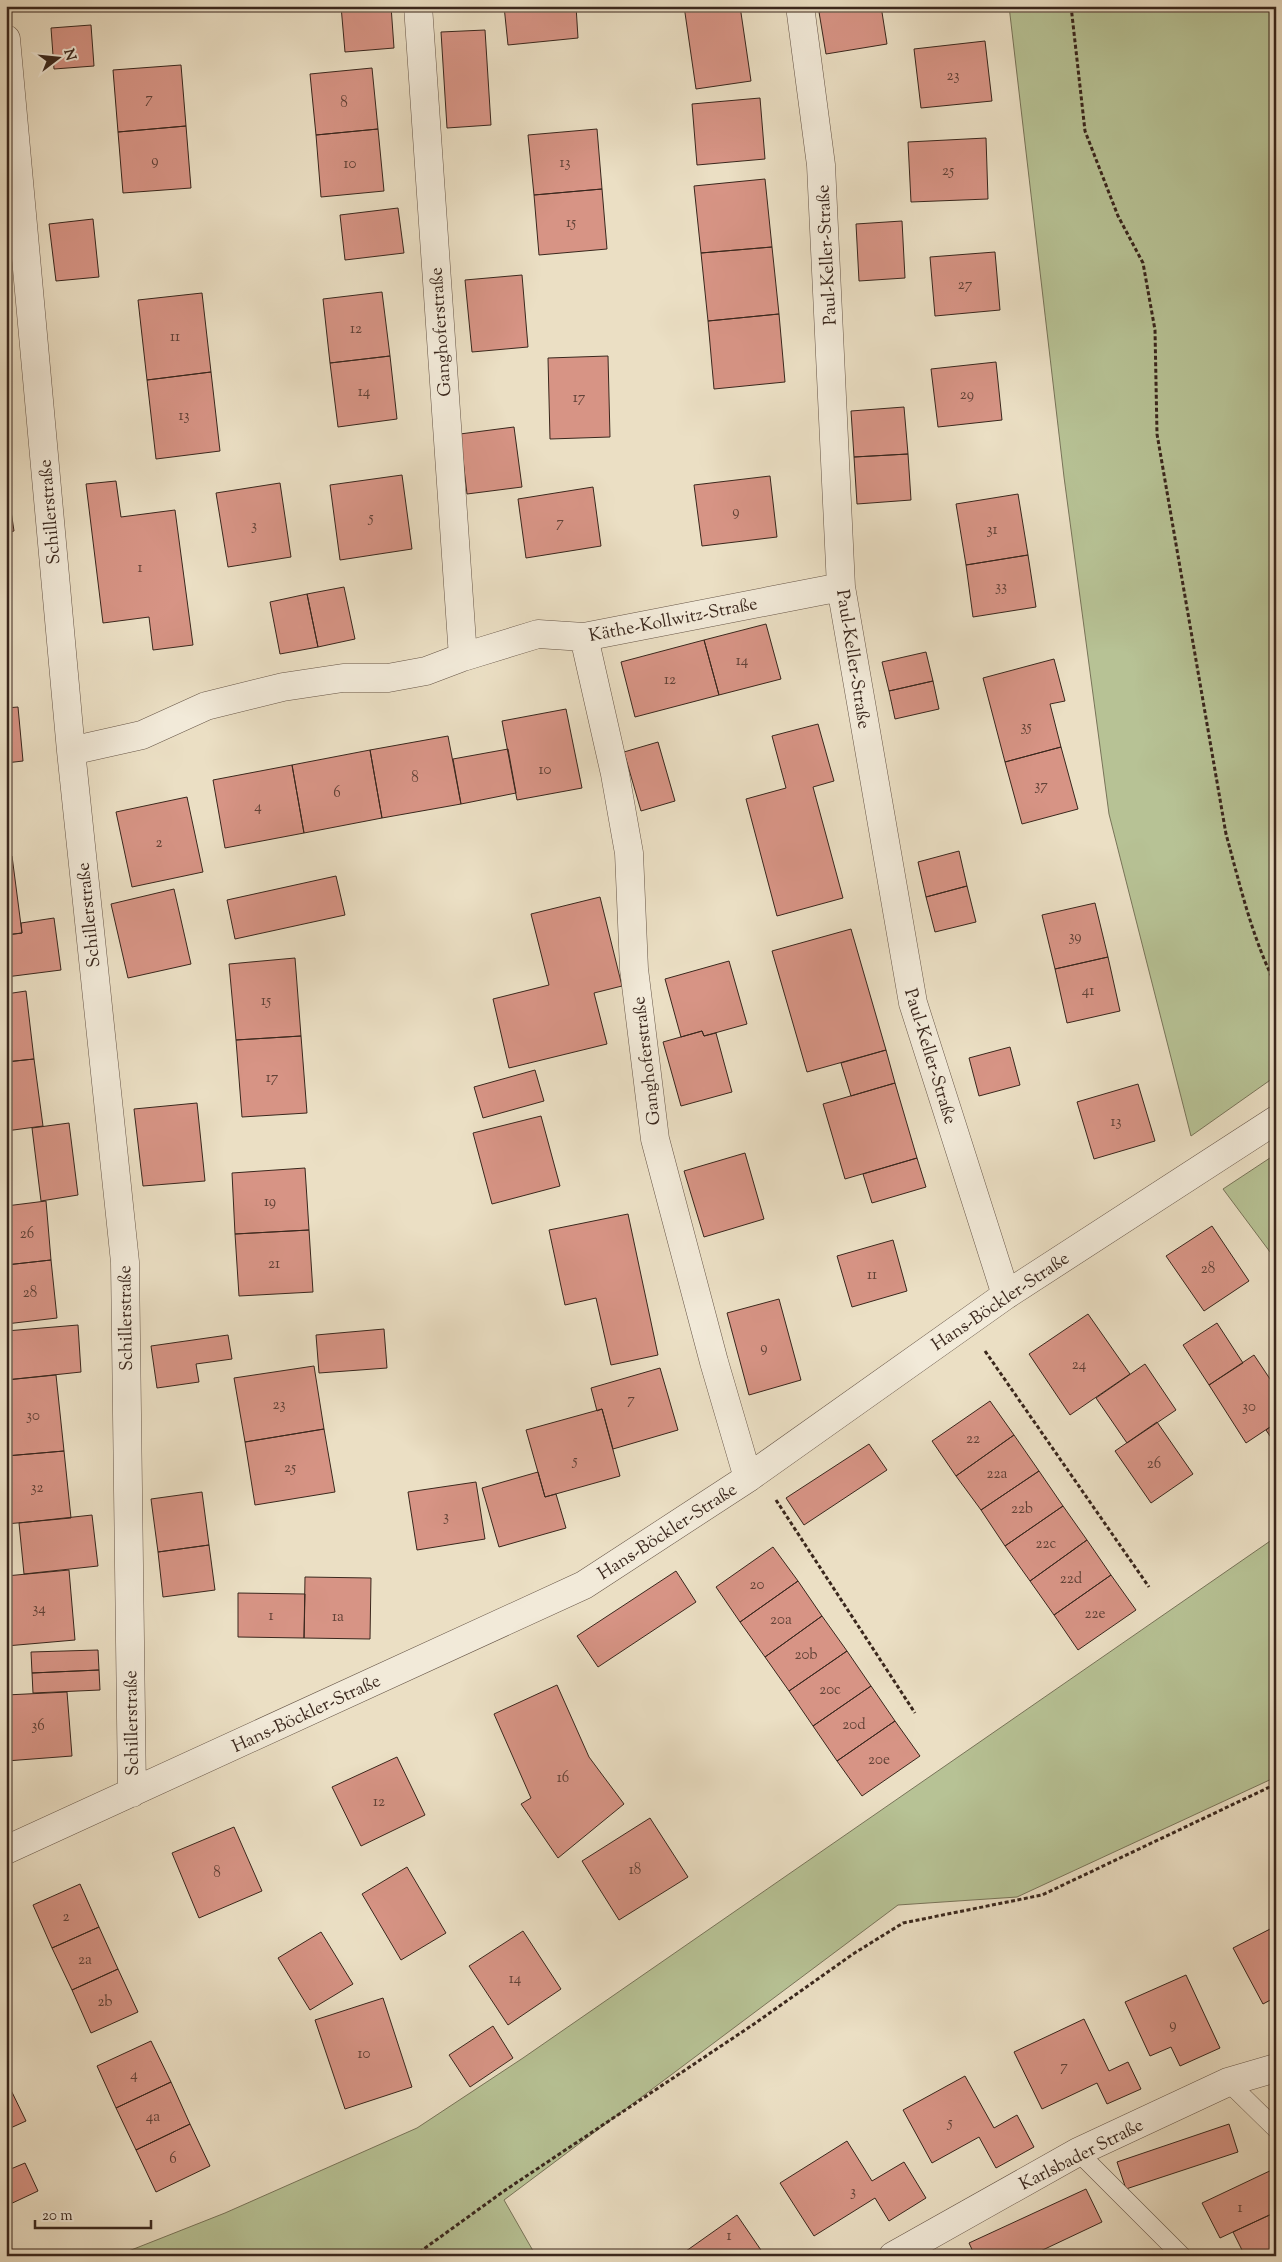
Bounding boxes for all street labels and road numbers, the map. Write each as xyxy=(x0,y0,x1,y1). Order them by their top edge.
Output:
street label: Paul-Keller-Straße xyxy=(811,184,845,326)
street label: Ganghoferstraße xyxy=(425,266,459,397)
street label: Schillerstraße xyxy=(33,458,69,566)
street label: Paul-Keller-Straße xyxy=(828,588,876,731)
street label: Käthe-Kollwitz-Straße xyxy=(587,592,760,650)
street label: Schillerstraße xyxy=(72,861,108,969)
street label: Paul-Keller-Straße xyxy=(896,985,962,1128)
street label: Ganghoferstraße xyxy=(627,995,669,1127)
street label: Hans-Böckler-Straße xyxy=(927,1247,1075,1359)
street label: Schillerstraße xyxy=(113,1265,141,1371)
street label: Hans-Böckler-Straße xyxy=(593,1478,743,1588)
street label: Hans-Böckler-Straße xyxy=(228,1669,385,1761)
street label: Schillerstraße xyxy=(119,1670,147,1776)
street label: Karlsbader Straße xyxy=(1015,2113,1149,2198)

